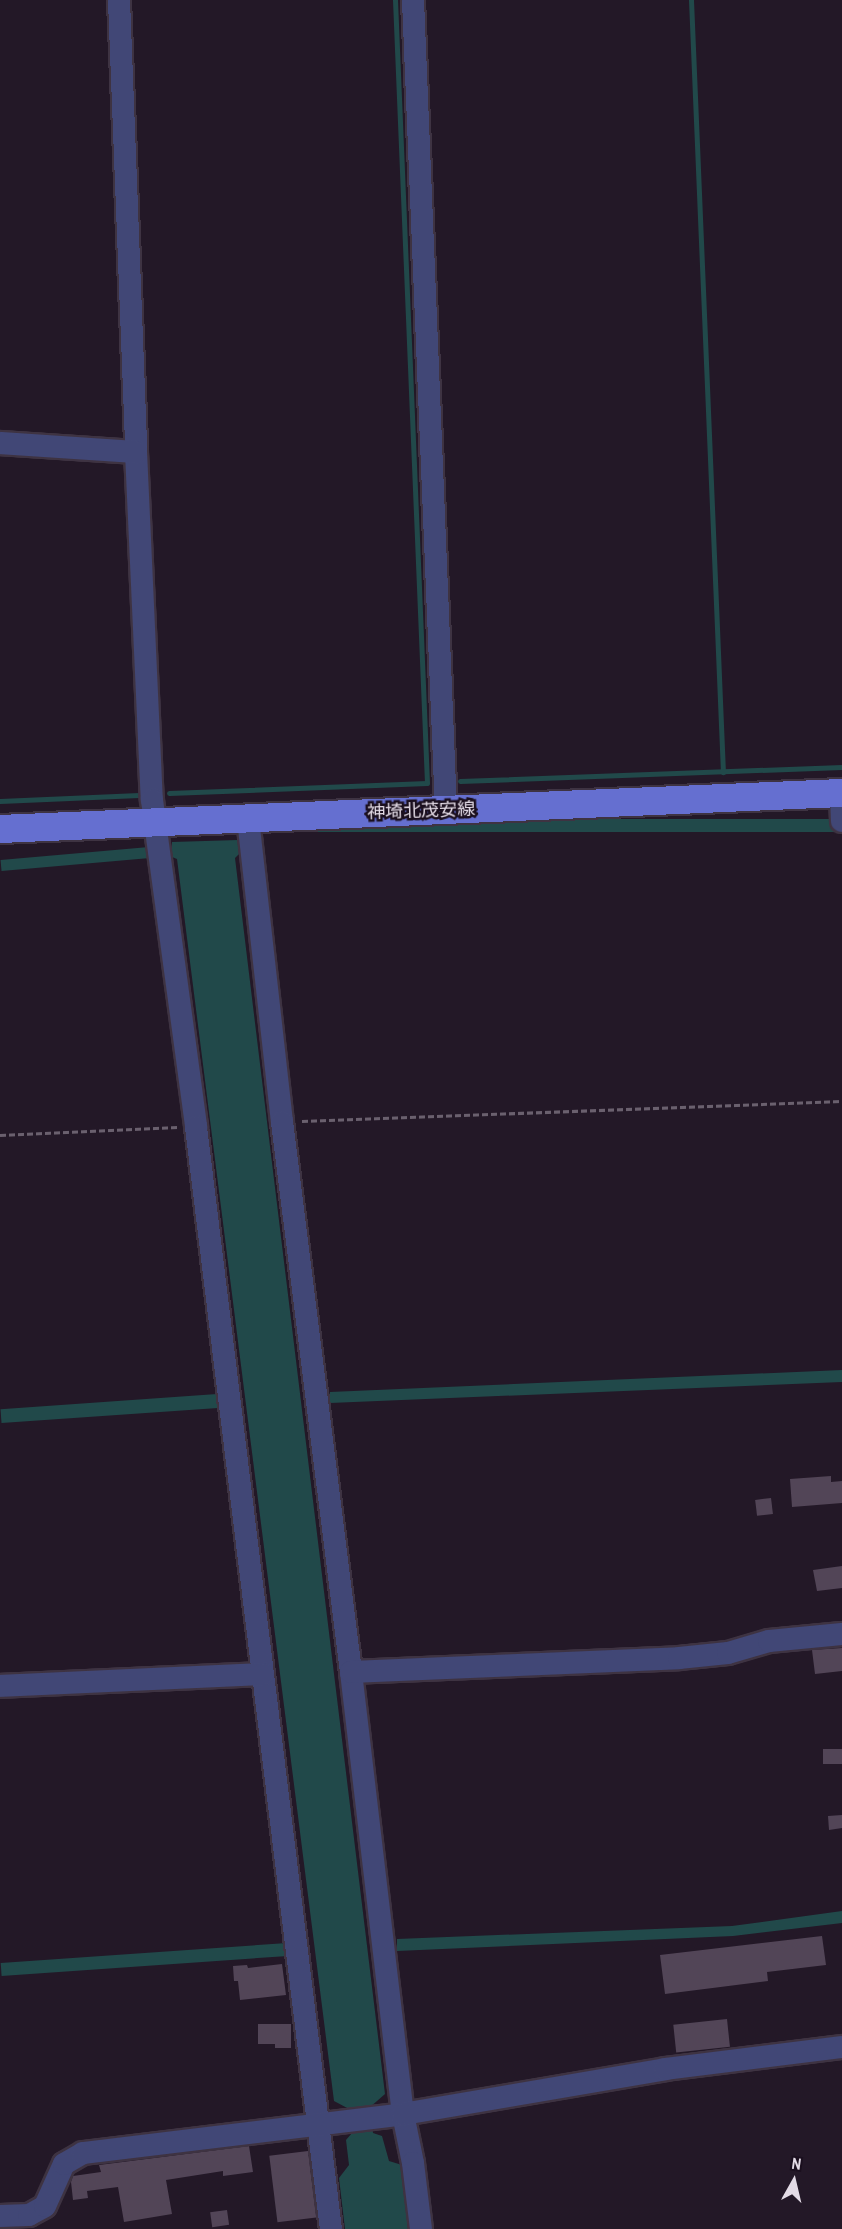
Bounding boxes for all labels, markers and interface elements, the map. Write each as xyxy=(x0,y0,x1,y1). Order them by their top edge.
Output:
street label: 神埼北茂安線 xyxy=(367,798,475,824)
north arrow xyxy=(764,2151,824,2211)
text: N xyxy=(790,2152,803,2175)

